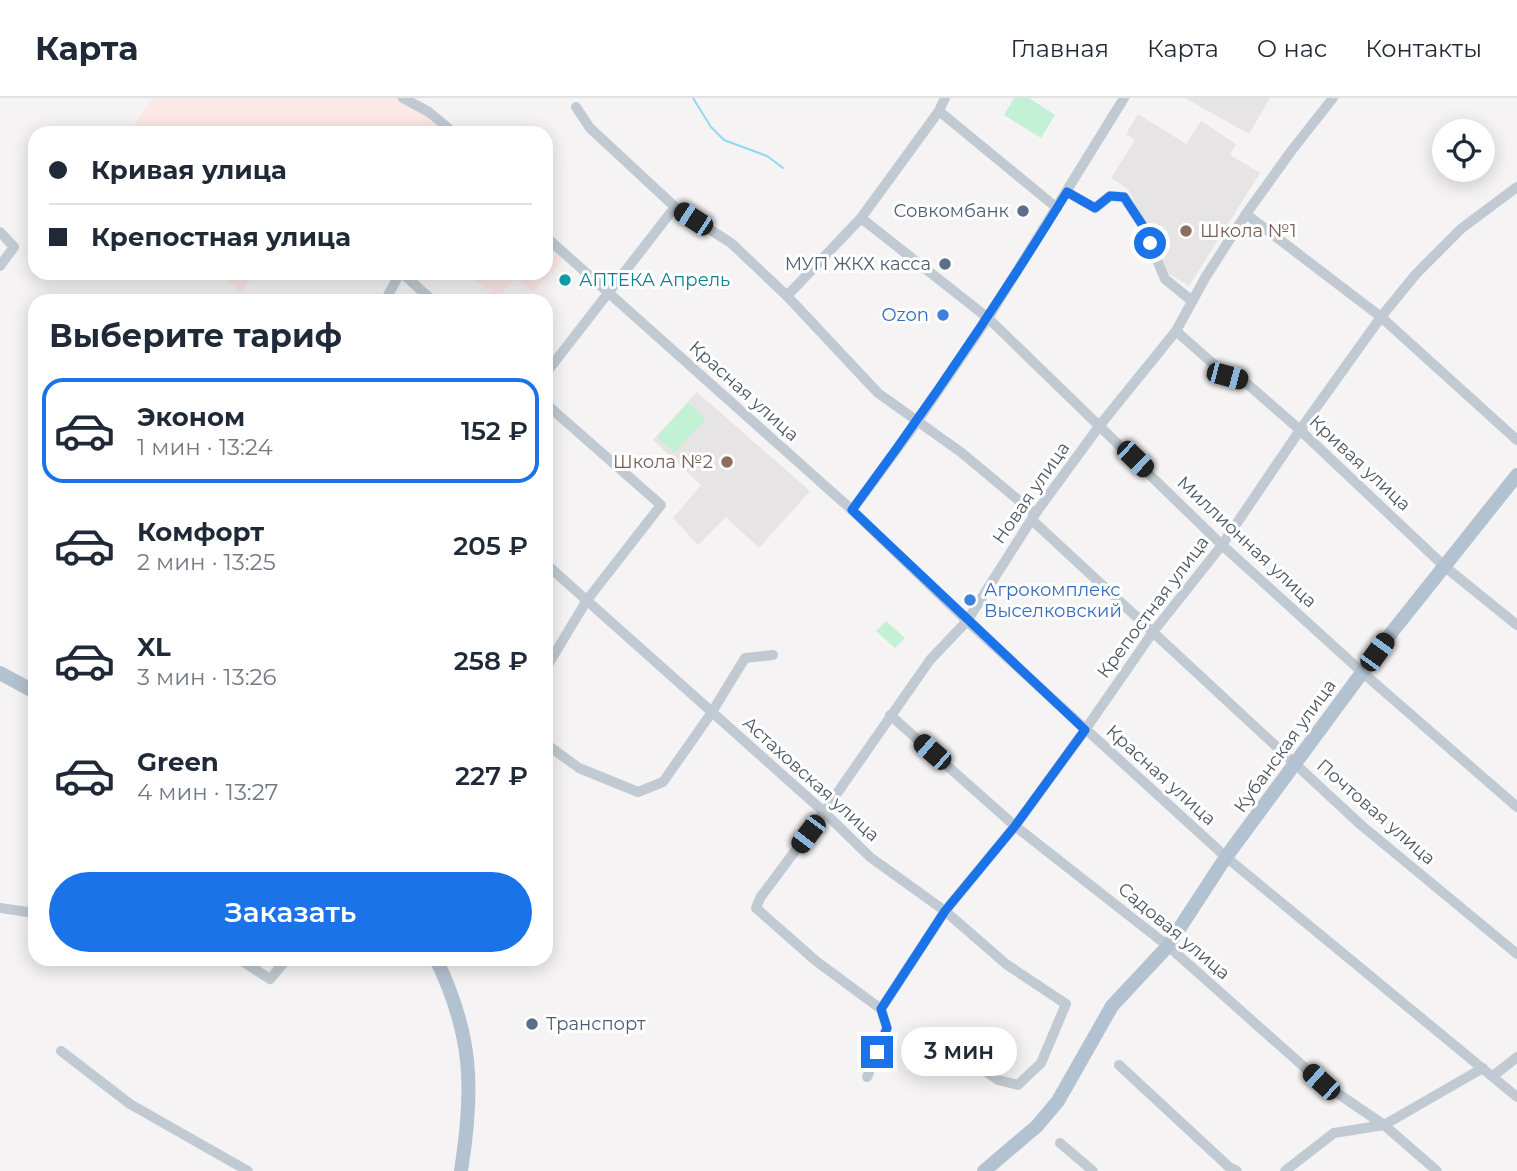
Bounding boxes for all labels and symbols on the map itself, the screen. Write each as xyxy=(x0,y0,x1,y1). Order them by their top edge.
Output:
car xyxy=(670,199,717,239)
place label: Совкомбанк xyxy=(893,200,1010,222)
marker: Совкомбанк xyxy=(1015,203,1031,219)
place label: Школа №1 xyxy=(1200,220,1296,242)
marker: Школа №1 xyxy=(1178,223,1194,239)
route start xyxy=(1134,227,1166,259)
place label: МУП ЖКХ касса xyxy=(785,253,931,275)
marker: МУП ЖКХ касса xyxy=(937,256,953,272)
place label: АПТЕКА Апрель xyxy=(579,269,730,291)
marker: АПТЕКА Апрель xyxy=(557,272,573,288)
place label: Ozon xyxy=(881,304,929,326)
marker: Ozon xyxy=(935,307,951,323)
street label: Красная улица xyxy=(685,336,803,446)
car xyxy=(1204,360,1251,392)
street label: Кривая улица xyxy=(1305,410,1415,516)
car xyxy=(1113,437,1158,481)
street label: Новая улица xyxy=(988,438,1074,548)
place label: Школа №2 xyxy=(613,451,713,473)
marker: Школа №2 xyxy=(719,454,735,470)
street label: Миллионная улица xyxy=(1173,472,1321,612)
street label: Крепостная улица xyxy=(1092,532,1214,682)
place label: Агрокомплекс Выселковский xyxy=(984,579,1122,622)
marker: Агрокомплекс Выселковский xyxy=(962,592,978,608)
car xyxy=(1357,629,1398,675)
street label: Кубанская улица xyxy=(1229,675,1341,817)
street label: Астаховская улица xyxy=(738,712,884,846)
street label: Красная улица xyxy=(1102,720,1220,830)
car xyxy=(910,730,955,774)
street label: Почтовая улица xyxy=(1312,755,1440,869)
car xyxy=(787,811,830,857)
street label: Садовая улица xyxy=(1113,878,1235,984)
place label: Транспорт xyxy=(546,1013,646,1035)
marker: Транспорт xyxy=(524,1016,540,1032)
callout: 3 мин xyxy=(902,1028,1017,1076)
route end xyxy=(861,1036,893,1068)
car xyxy=(1299,1060,1344,1104)

